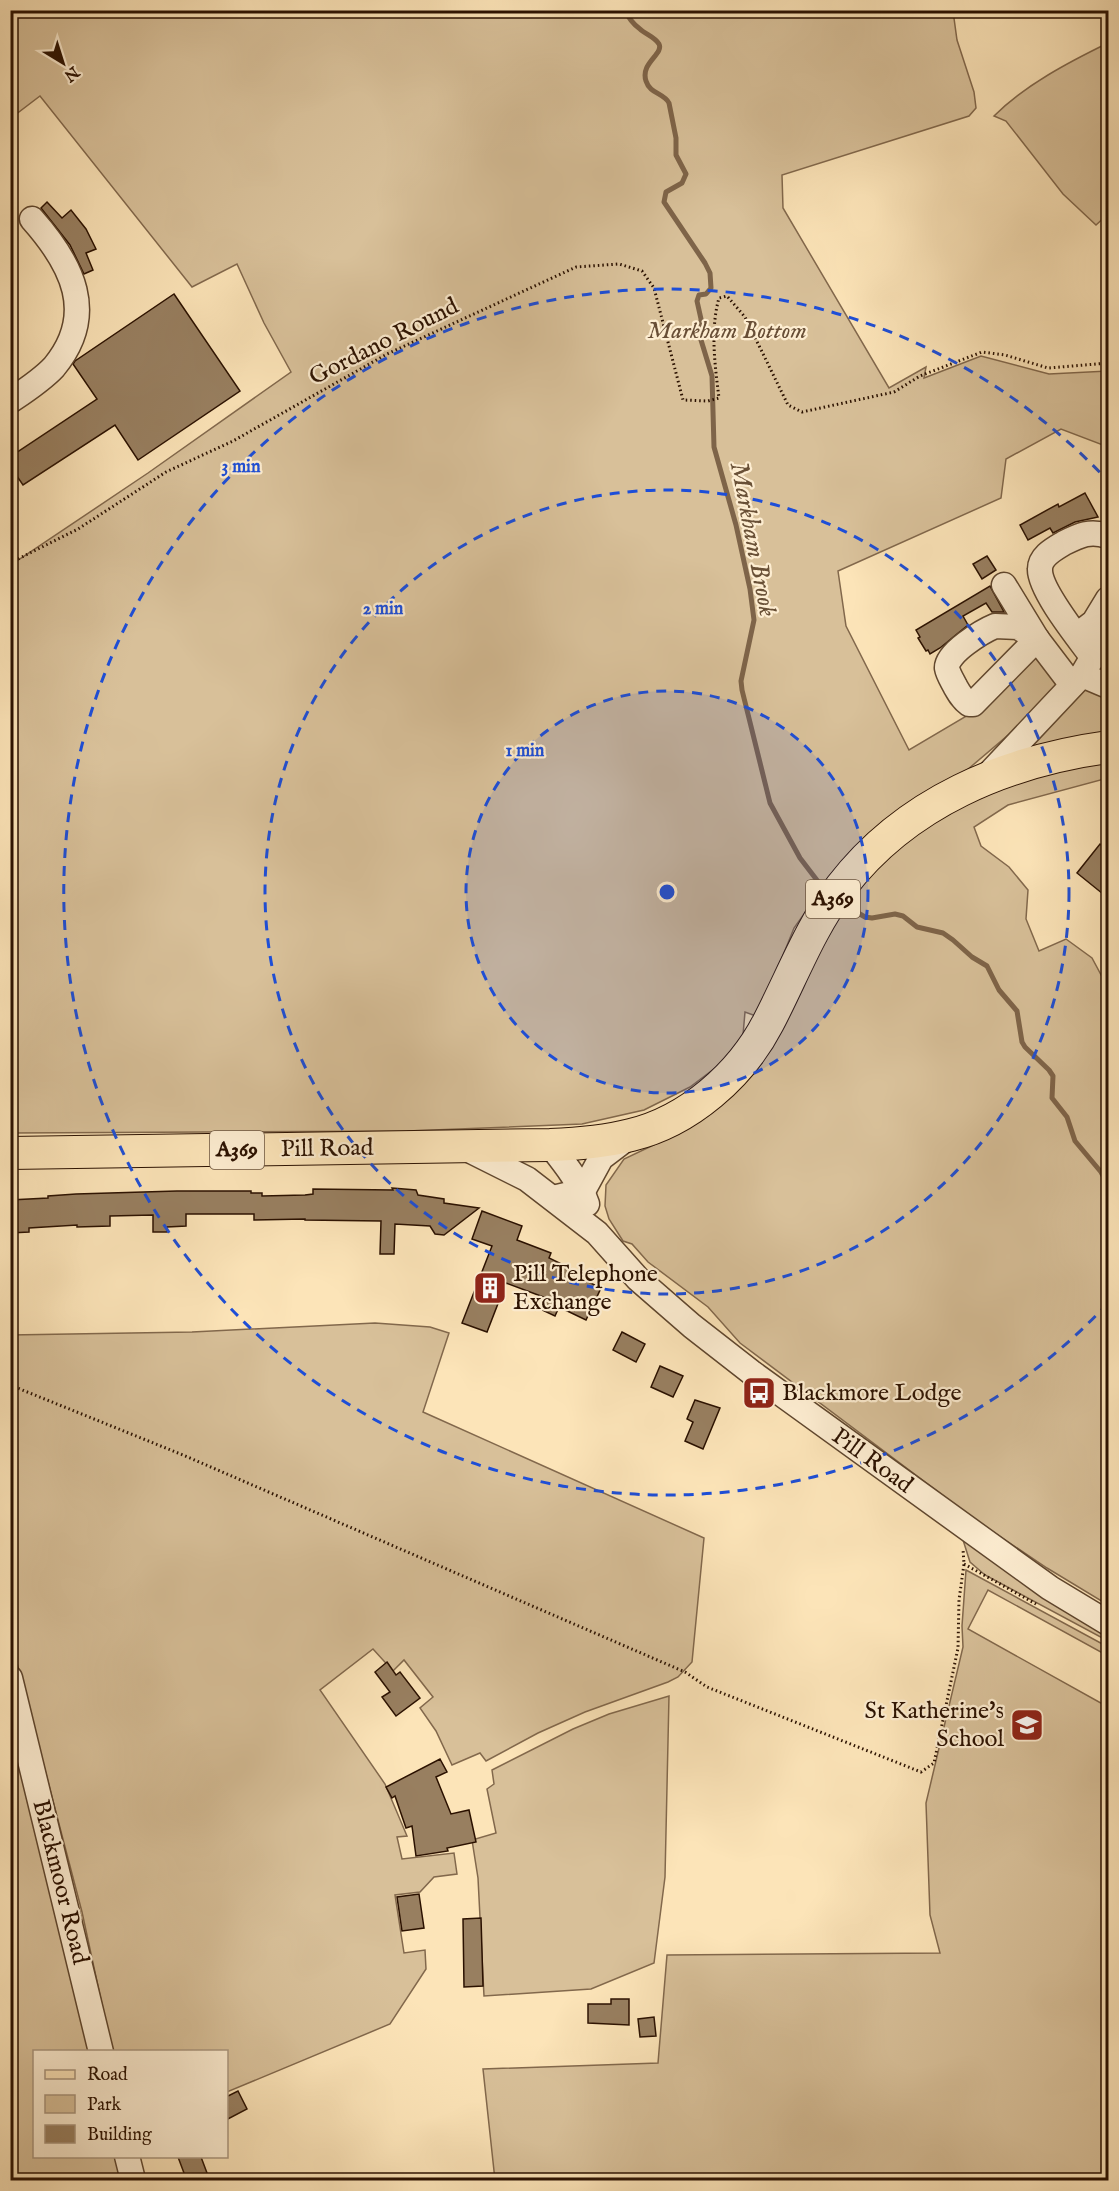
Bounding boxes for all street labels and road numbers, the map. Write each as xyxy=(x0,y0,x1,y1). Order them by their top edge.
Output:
street label: Gordano Round xyxy=(304,291,464,393)
road number: A369 xyxy=(806,880,860,918)
road number: A369 xyxy=(210,1131,264,1169)
street label: Pill Road xyxy=(280,1133,374,1165)
street label: Pill Road xyxy=(825,1421,919,1501)
street label: Blackmoor Road xyxy=(25,1796,95,1968)

